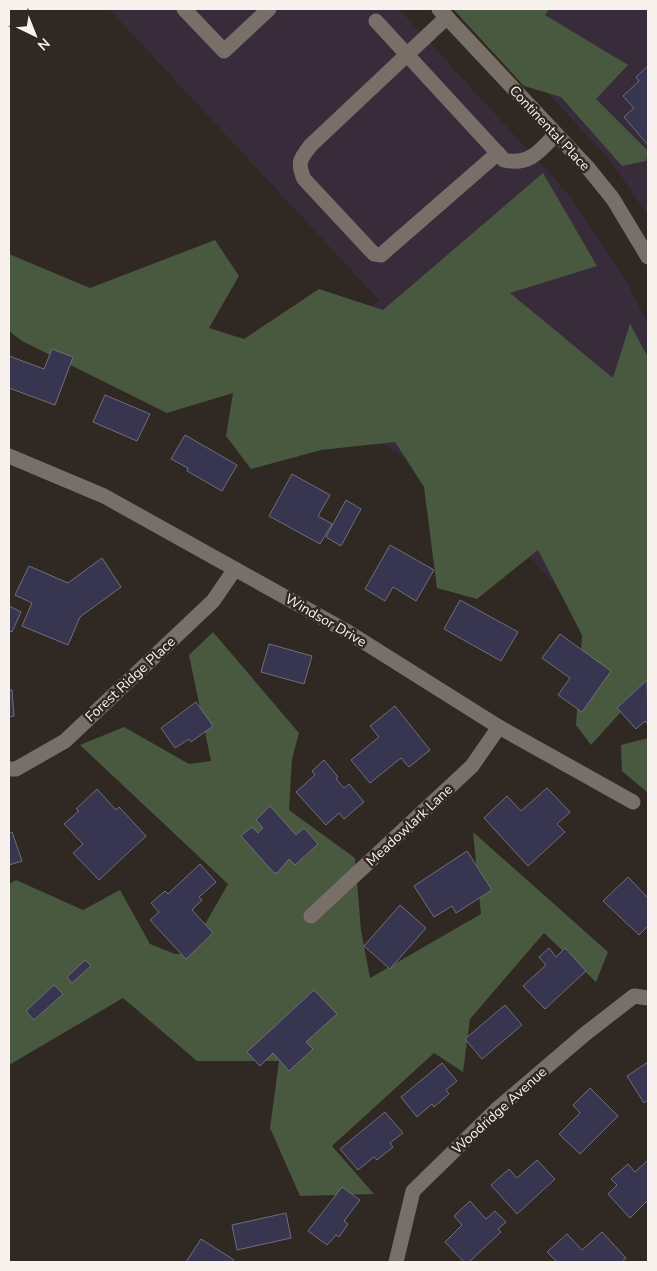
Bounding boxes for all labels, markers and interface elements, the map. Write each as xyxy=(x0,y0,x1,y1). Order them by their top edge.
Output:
north arrow xyxy=(10,10,60,60)
text: N xyxy=(33,34,54,55)
street label: Continental Place xyxy=(505,81,594,175)
street label: Windsor Drive xyxy=(282,589,370,651)
street label: Forest Ridge Place xyxy=(81,633,180,726)
street label: Meadowlark Lane xyxy=(362,780,457,871)
street label: Woodridge Avenue xyxy=(448,1063,551,1158)

